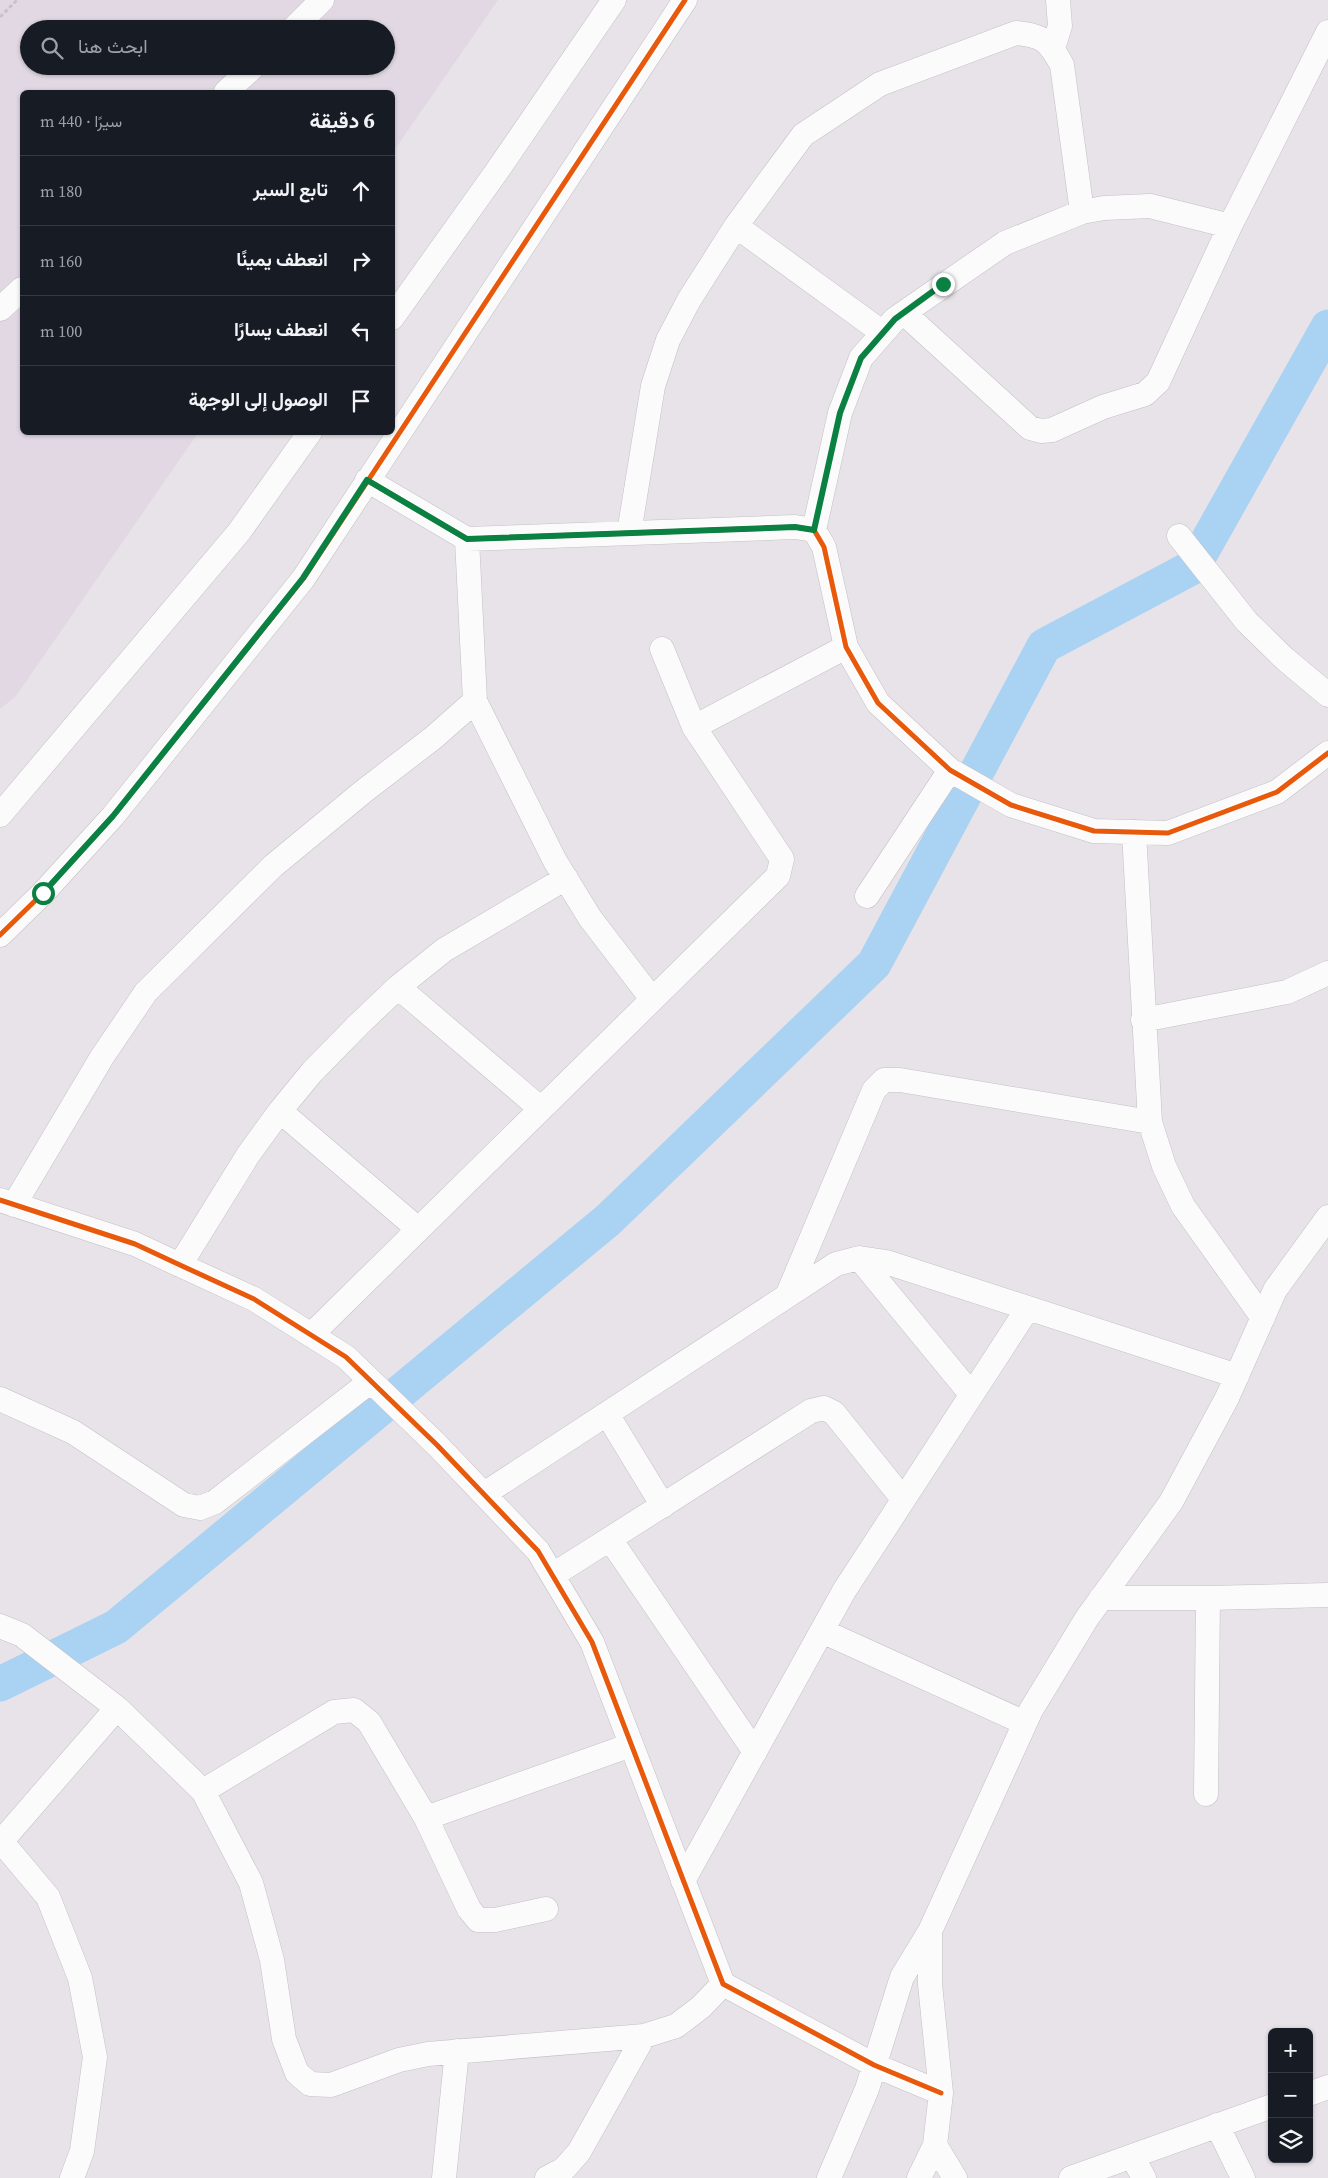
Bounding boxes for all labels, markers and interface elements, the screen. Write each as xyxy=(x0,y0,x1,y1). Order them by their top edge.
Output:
search box xyxy=(20,20,395,75)
text: ابحث هنا xyxy=(78,33,148,59)
icon: search xyxy=(38,34,66,62)
text: 6 دقيقة xyxy=(310,106,375,135)
text: سيرًا · 440 m xyxy=(40,110,122,132)
text: تابع السير xyxy=(253,176,328,202)
icon: ahead xyxy=(347,177,375,205)
text: 180 m xyxy=(40,180,82,202)
text: انعطف يمينًا xyxy=(236,246,328,272)
icon: right xyxy=(347,247,375,275)
text: 160 m xyxy=(40,250,82,272)
route end xyxy=(932,273,955,296)
text: انعطف يسارًا xyxy=(234,316,328,342)
icon: left xyxy=(347,317,375,345)
text: 100 m xyxy=(40,320,82,342)
text: الوصول إلى الوجهة xyxy=(189,386,328,412)
icon: arrive xyxy=(347,387,375,415)
route start xyxy=(32,882,55,905)
map controls xyxy=(1268,2028,1313,2163)
button: + xyxy=(1268,2028,1313,2073)
button: − xyxy=(1268,2073,1313,2118)
button: layers xyxy=(1268,2118,1313,2163)

